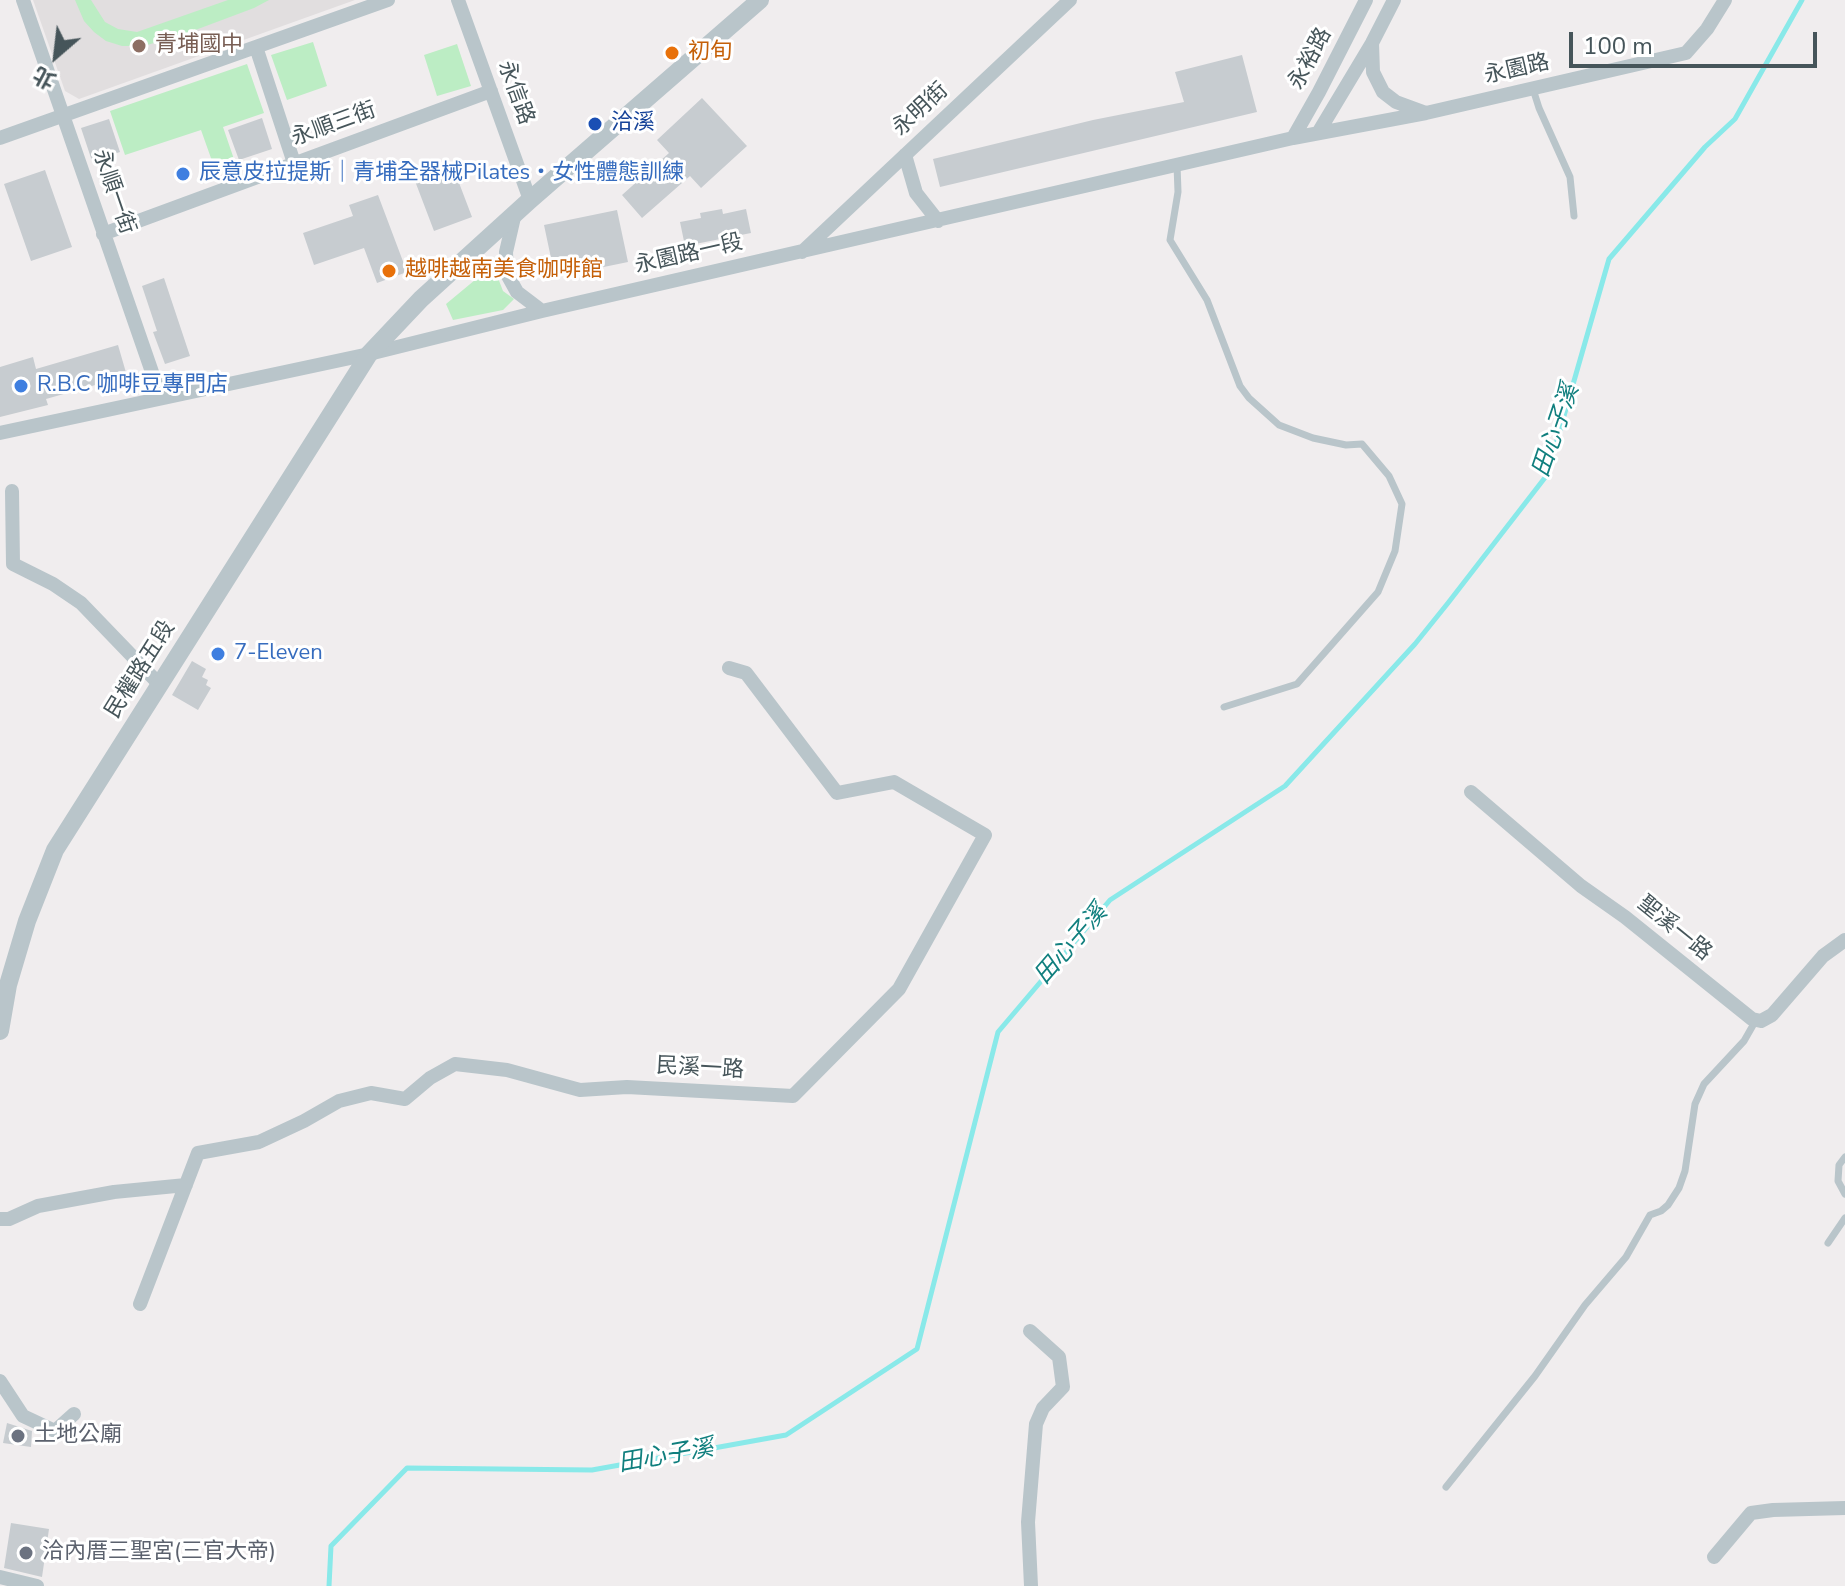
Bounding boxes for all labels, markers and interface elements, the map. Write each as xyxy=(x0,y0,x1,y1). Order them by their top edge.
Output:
north arrow xyxy=(16,16,96,96)
scale bar xyxy=(1573,16,1821,66)
street label: 永裕路 xyxy=(1284,24,1338,94)
text: 100 m xyxy=(1583,30,1653,62)
place label: 青埔國中 xyxy=(155,33,243,59)
marker: 青埔國中 xyxy=(130,37,148,55)
place label: 初旬 xyxy=(688,40,732,66)
marker: 初旬 xyxy=(663,44,681,62)
street label: 永園路 xyxy=(1482,50,1552,90)
street label: 永信路 xyxy=(491,57,539,129)
text: 北 xyxy=(28,59,62,96)
street label: 永明街 xyxy=(888,78,954,142)
street label: 永順三街 xyxy=(288,98,380,152)
place label: 洽溪 xyxy=(611,111,655,137)
marker: 洽溪 xyxy=(586,115,604,133)
street label: 永順一街 xyxy=(86,146,140,238)
place label: 辰意皮拉提斯｜青埔全器械Pilates・女性體態訓練 xyxy=(199,161,684,187)
marker: 辰意皮拉提斯｜青埔全器械Pilates・女性體態訓練 xyxy=(174,165,192,183)
street label: 永園路一段 xyxy=(632,230,746,280)
place label: 越啡越南美食咖啡館 xyxy=(405,258,603,284)
marker: 越啡越南美食咖啡館 xyxy=(380,262,398,280)
place label: R.B.C 咖啡豆專門店 xyxy=(37,373,228,399)
marker: R.B.C 咖啡豆專門店 xyxy=(12,377,30,395)
water label: 田心子溪 xyxy=(1528,381,1586,481)
street label: 民權路五段 xyxy=(101,616,181,724)
place label: 7-Eleven xyxy=(234,641,323,667)
marker: 7-Eleven xyxy=(209,645,227,663)
street label: 聖溪一路 xyxy=(1631,891,1717,967)
water label: 田心子溪 xyxy=(1030,899,1114,991)
street label: 民溪一路 xyxy=(655,1054,745,1084)
place label: 土地公廟 xyxy=(34,1423,122,1449)
marker: 土地公廟 xyxy=(9,1427,27,1445)
water label: 田心子溪 xyxy=(616,1434,716,1480)
place label: 洽內厝三聖宮(三官大帝) xyxy=(42,1540,276,1566)
marker: 洽內厝三聖宮(三官大帝) xyxy=(17,1544,35,1562)

